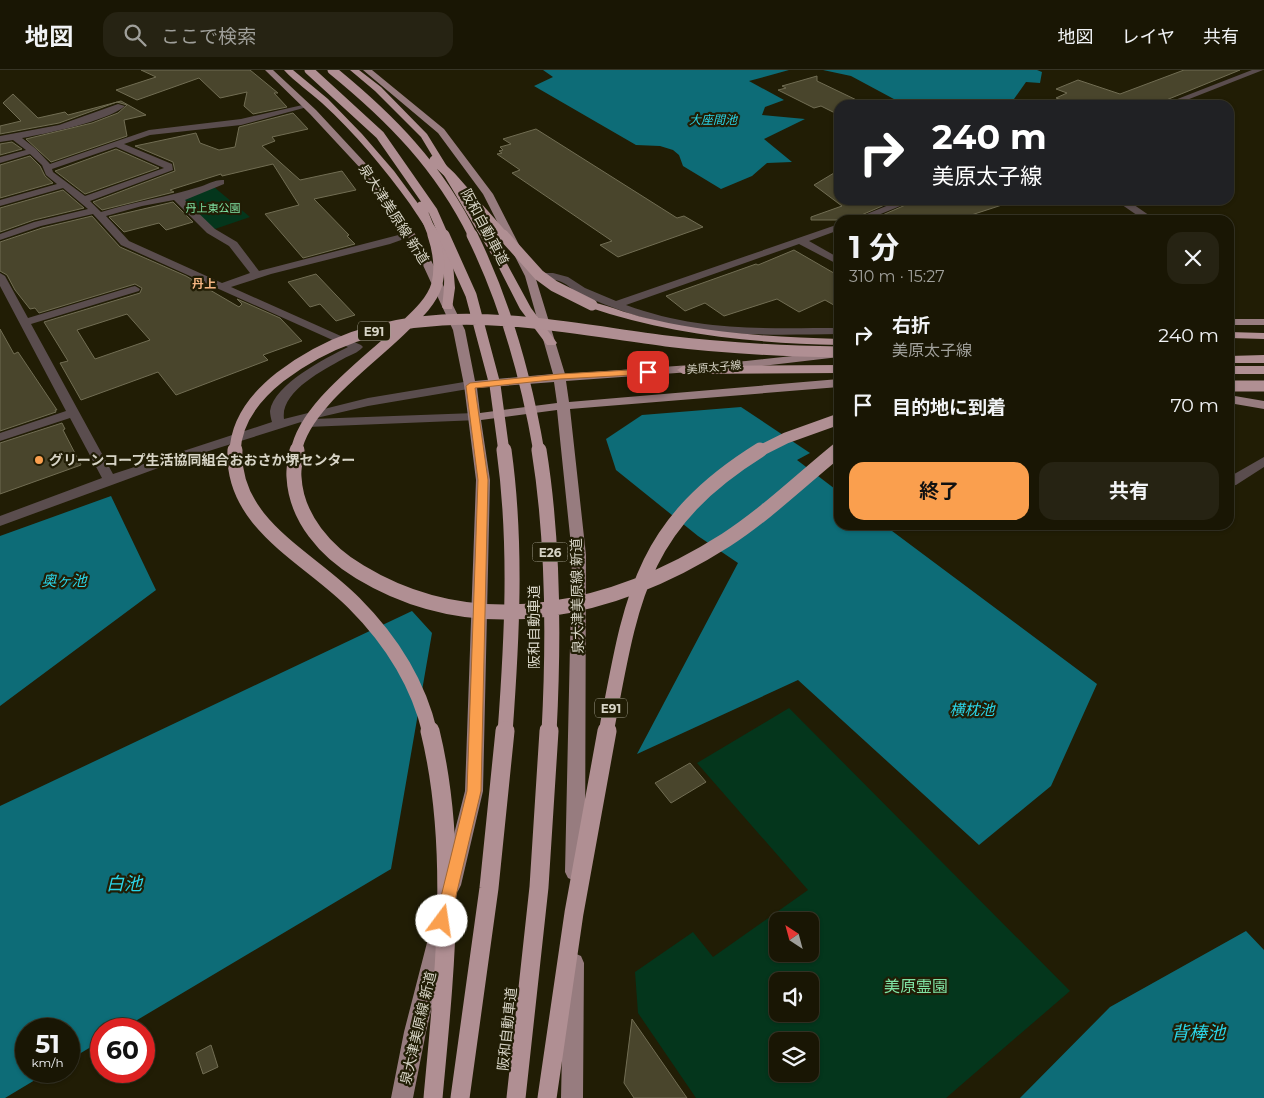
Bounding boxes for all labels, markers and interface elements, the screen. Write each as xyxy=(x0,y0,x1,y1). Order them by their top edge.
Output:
search box xyxy=(103,12,453,57)
icon: search xyxy=(121,21,149,49)
text: 地図 xyxy=(25,22,73,51)
text: ここで検索 xyxy=(161,25,256,48)
text: 地図 xyxy=(1058,26,1094,48)
text: レイヤ xyxy=(1122,26,1175,48)
text: 共有 xyxy=(1203,26,1239,48)
water label: 大座間池 xyxy=(689,112,738,127)
text: 240 m xyxy=(932,115,1047,158)
icon: right xyxy=(849,120,914,185)
street label: 泉大津美原線 新道 xyxy=(355,161,433,267)
text: 美原太子線 xyxy=(932,163,1042,190)
street label: 阪和自動車道 xyxy=(457,186,513,268)
park label: 丹上東公園 xyxy=(186,201,241,215)
text: 1 分 xyxy=(849,229,899,266)
button: close xyxy=(1167,232,1219,284)
text: 310 m · 15:27 xyxy=(849,267,945,286)
district label: 丹上 xyxy=(192,276,216,291)
text: 右折 xyxy=(892,314,930,337)
icon: right xyxy=(849,321,877,349)
road number: E91 xyxy=(358,322,390,340)
text: 240 m xyxy=(1158,324,1219,347)
text: 美原太子線 xyxy=(892,341,972,360)
pin xyxy=(627,351,669,393)
icon: arrive xyxy=(634,358,662,386)
street label: 美原太子線 xyxy=(686,358,742,376)
icon: arrive xyxy=(849,391,877,419)
text: 70 m xyxy=(1170,394,1219,417)
text: 目的地に到着 xyxy=(892,396,1006,419)
place label: グリーンコープ生活協同組合おおさか堺センター xyxy=(49,451,355,469)
marker: グリーンコープ生活協同組合おおさか堺センター xyxy=(33,454,45,466)
button: 終了 xyxy=(849,462,1029,520)
button: 共有 xyxy=(1039,462,1219,520)
street label: 泉大津美原線 新道 xyxy=(567,538,587,654)
road number: E26 xyxy=(532,542,568,562)
water label: 奥ヶ池 xyxy=(41,571,88,590)
street label: 阪和自動車道 xyxy=(525,585,543,669)
road number: E91 xyxy=(595,698,627,718)
water label: 横枕池 xyxy=(949,700,996,719)
water label: 白池 xyxy=(106,873,144,895)
position arrow xyxy=(415,894,467,946)
north arrow xyxy=(769,912,819,962)
map controls xyxy=(769,912,819,1082)
street label: 泉大津美原線 新道 xyxy=(396,970,440,1086)
button: sound xyxy=(769,972,819,1022)
park label: 美原霊園 xyxy=(884,977,948,996)
street label: 阪和自動車道 xyxy=(494,986,520,1072)
speed limit sign: 60 xyxy=(90,1018,155,1083)
water label: 背棒池 xyxy=(1171,1022,1227,1044)
text: 51 xyxy=(35,1029,60,1059)
button: layers xyxy=(769,1032,819,1082)
text: km/h xyxy=(31,1055,64,1070)

